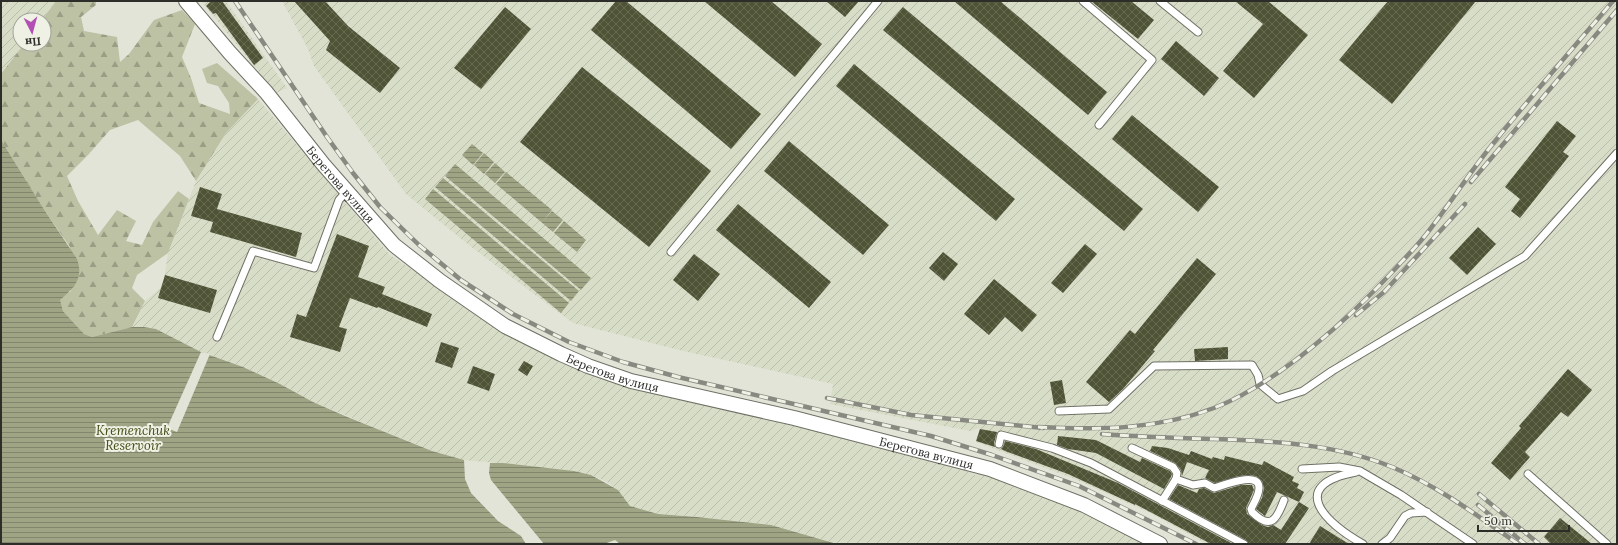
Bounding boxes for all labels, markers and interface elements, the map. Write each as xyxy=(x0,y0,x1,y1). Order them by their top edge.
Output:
north arrow xyxy=(12,12,52,52)
text: Пн xyxy=(24,34,42,50)
street label: Берегова вулиця xyxy=(304,143,378,226)
street label: Берегова вулиця xyxy=(564,350,660,395)
water label: Kremenchuk Reservoir xyxy=(96,422,170,454)
street label: Берегова вулиця xyxy=(878,433,975,472)
scale bar xyxy=(1478,507,1569,533)
text: 50 m xyxy=(1484,513,1512,528)

